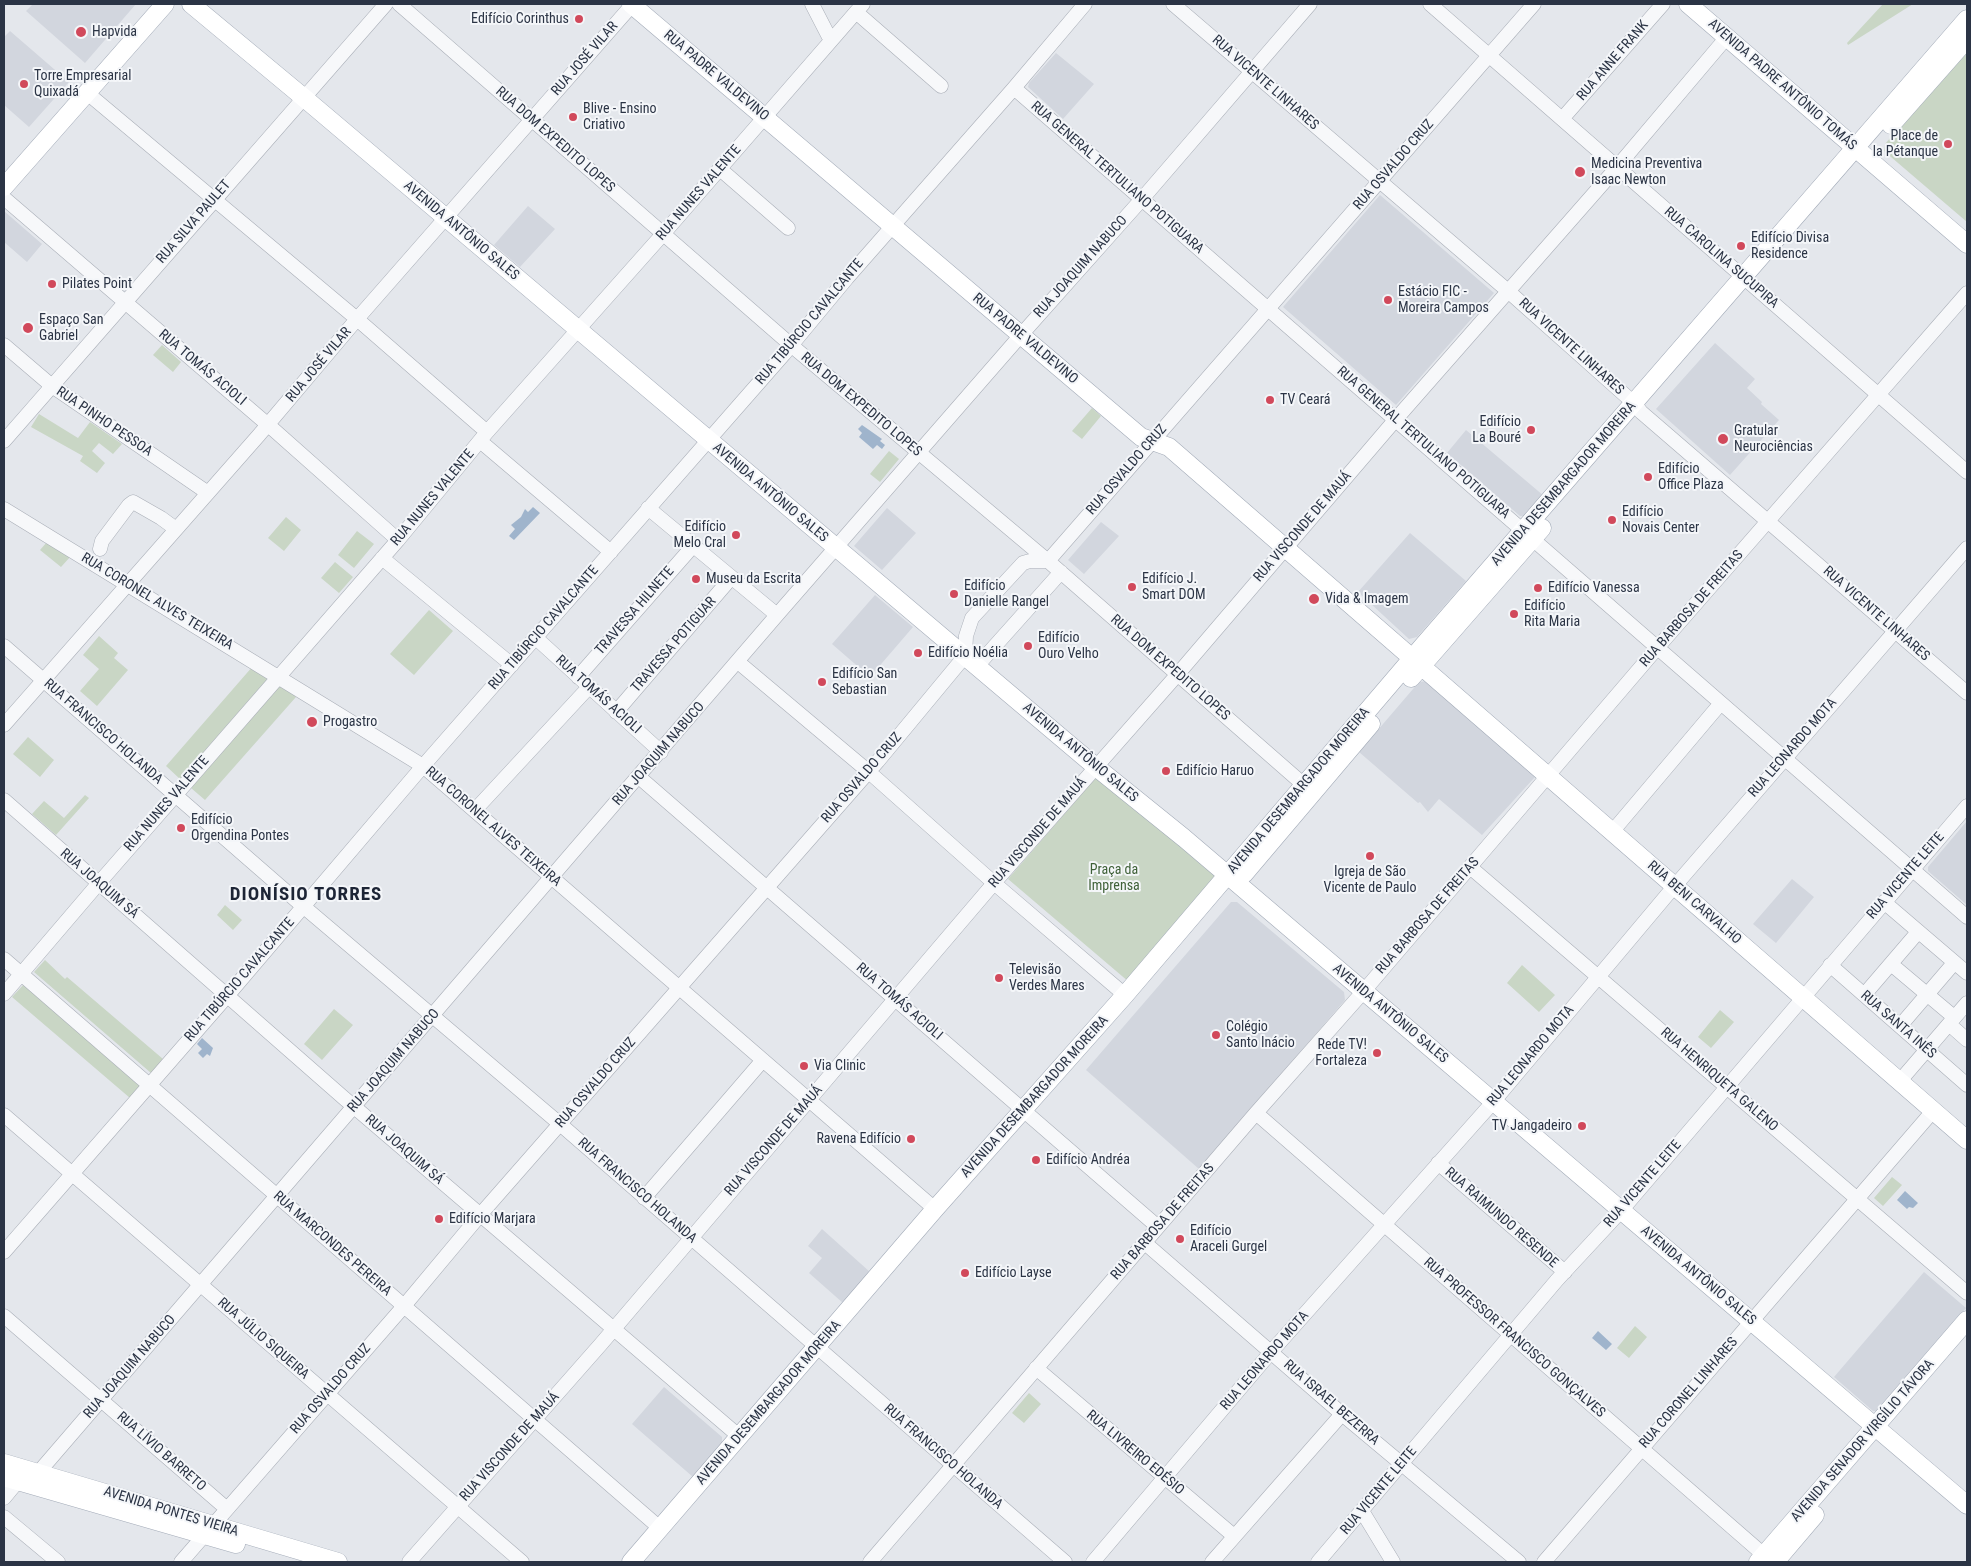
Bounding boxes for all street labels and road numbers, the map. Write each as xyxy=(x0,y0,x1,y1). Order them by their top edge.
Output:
street label: AVENIDA PADRE ANTÔNIO TOMÁS xyxy=(1704,16,1860,154)
street label: RUA ANNE FRANK xyxy=(1574,18,1652,104)
street label: RUA JOSÉ VILAR xyxy=(548,19,622,99)
street label: RUA PADRE VALDEVINO xyxy=(660,27,772,125)
street label: RUA VICENTE LINHARES xyxy=(1208,32,1322,134)
street label: RUA DOM EXPEDITO LOPES xyxy=(492,84,618,196)
street label: RUA GENERAL TERTULIANO POTIGUARA xyxy=(1027,98,1207,258)
street label: RUA OSVALDO CRUZ xyxy=(1350,116,1438,214)
street label: RUA NUNES VALENTE xyxy=(653,142,745,244)
street label: RUA SILVA PAULET xyxy=(153,177,235,267)
street label: AVENIDA ANTÔNIO SALES xyxy=(400,178,522,284)
street label: RUA CAROLINA SUCUPIRA xyxy=(1660,204,1782,312)
street label: RUA JOAQUIM NABUCO xyxy=(1031,212,1131,322)
street label: RUA TIBÚRCIO CAVALCANTE xyxy=(752,256,868,388)
street label: RUA PADRE VALDEVINO xyxy=(969,290,1081,388)
street label: RUA VICENTE LINHARES xyxy=(1515,295,1627,399)
street label: RUA JOSÉ VILAR xyxy=(283,324,355,406)
street label: RUA TOMÁS ACIOLI xyxy=(155,326,249,410)
street label: RUA DOM EXPEDITO LOPES xyxy=(797,350,925,460)
street label: RUA GENERAL TERTULIANO POTIGUARA xyxy=(1333,363,1513,523)
street label: RUA PINHO PESSOA xyxy=(53,384,155,460)
street label: AVENIDA DESEMBARGADOR MOREIRA xyxy=(1488,398,1640,570)
street label: RUA OSVALDO CRUZ xyxy=(1083,421,1171,519)
street label: AVENIDA ANTÔNIO SALES xyxy=(709,440,831,546)
street label: RUA NUNES VALENTE xyxy=(388,446,478,550)
street label: RUA VISCONDE DE MAUÁ xyxy=(1250,468,1356,586)
street label: RUA BARBOSA DE FREITAS xyxy=(1637,547,1747,671)
street label: RUA CORONEL ALVES TEIXEIRA xyxy=(78,550,236,654)
street label: RUA TIBÚRCIO CAVALCANTE xyxy=(486,562,602,694)
street label: TRAVESSA HILNETE xyxy=(592,563,678,659)
street label: RUA VICENTE LINHARES xyxy=(1819,563,1933,665)
street label: TRAVESSA POTIGUAR xyxy=(628,594,720,696)
street label: RUA DOM EXPEDITO LOPES xyxy=(1107,612,1233,724)
street label: RUA TOMÁS ACIOLI xyxy=(552,652,644,738)
street label: RUA FRANCISCO HOLANDA xyxy=(40,676,166,788)
street label: RUA LEONARDO MOTA xyxy=(1745,695,1841,801)
street label: RUA JOAQUIM NABUCO xyxy=(609,699,709,809)
street label: AVENIDA ANTÔNIO SALES xyxy=(1019,700,1141,806)
street label: AVENIDA DESEMBARGADOR MOREIRA xyxy=(1224,704,1374,878)
street label: RUA OSVALDO CRUZ xyxy=(818,729,906,827)
street label: RUA NUNES VALENTE xyxy=(121,753,213,855)
street label: RUA CORONEL ALVES TEIXEIRA xyxy=(422,763,564,891)
street label: RUA VISCONDE DE MAUÁ xyxy=(985,774,1091,892)
street label: RUA VICENTE LEITE xyxy=(1864,829,1948,923)
street label: RUA JOAQUIM SÁ xyxy=(56,845,142,923)
street label: RUA BARBOSA DE FREITAS xyxy=(1373,854,1483,978)
street label: RUA BENI CARVALHO xyxy=(1644,858,1744,948)
street label: RUA TIBÚRCIO CAVALCANTE xyxy=(182,914,298,1046)
street label: RUA TOMÁS ACIOLI xyxy=(852,960,946,1044)
street label: AVENIDA ANTÔNIO SALES xyxy=(1329,961,1451,1067)
street label: RUA SANTA INÊS xyxy=(1857,988,1939,1062)
street label: RUA LEONARDO MOTA xyxy=(1484,1002,1578,1110)
street label: RUA JOAQUIM NABUCO xyxy=(344,1006,444,1116)
street label: AVENIDA DESEMBARGADOR MOREIRA xyxy=(958,1013,1112,1181)
street label: RUA HENRIQUETA GALENO xyxy=(1657,1024,1781,1136)
street label: RUA OSVALDO CRUZ xyxy=(552,1034,640,1132)
street label: RUA VISCONDE DE MAUÁ xyxy=(721,1082,827,1200)
street label: RUA JOAQUIM SÁ xyxy=(361,1111,447,1189)
street label: RUA FRANCISCO HOLANDA xyxy=(574,1135,700,1247)
street label: RUA VICENTE LEITE xyxy=(1601,1137,1685,1231)
street label: RUA BARBOSA DE FREITAS xyxy=(1108,1160,1218,1284)
street label: RUA RAIMUNDO RESENDE xyxy=(1441,1164,1561,1272)
street label: RUA MARCONDES PEREIRA xyxy=(269,1188,395,1300)
street label: AVENIDA ANTÔNIO SALES xyxy=(1637,1223,1759,1329)
street label: RUA PROFESSOR FRANCISCO GONÇALVES xyxy=(1420,1254,1608,1422)
street label: RUA JÚLIO SIQUEIRA xyxy=(214,1295,312,1383)
street label: RUA LEONARDO MOTA xyxy=(1217,1308,1313,1414)
street label: RUA JOAQUIM NABUCO xyxy=(80,1312,180,1422)
street label: AVENIDA DESEMBARGADOR MOREIRA xyxy=(693,1317,845,1489)
street label: RUA CORONEL LINHARES xyxy=(1636,1334,1742,1452)
street label: RUA OSVALDO CRUZ xyxy=(287,1340,375,1438)
street label: AVENIDA SENADOR VIRGÍLIO TÁVORA xyxy=(1788,1356,1938,1526)
street label: RUA ISRAEL BEZERRA xyxy=(1280,1357,1382,1449)
street label: RUA VISCONDE DE MAUÁ xyxy=(457,1389,563,1505)
street label: RUA FRANCISCO HOLANDA xyxy=(880,1401,1006,1513)
street label: RUA LIVREIRO EDÉSIO xyxy=(1083,1407,1187,1499)
street label: RUA LÍVIO BARRETO xyxy=(113,1409,209,1495)
street label: RUA VICENTE LEITE xyxy=(1337,1444,1421,1538)
street label: AVENIDA PONTES VIEIRA xyxy=(101,1483,241,1541)

